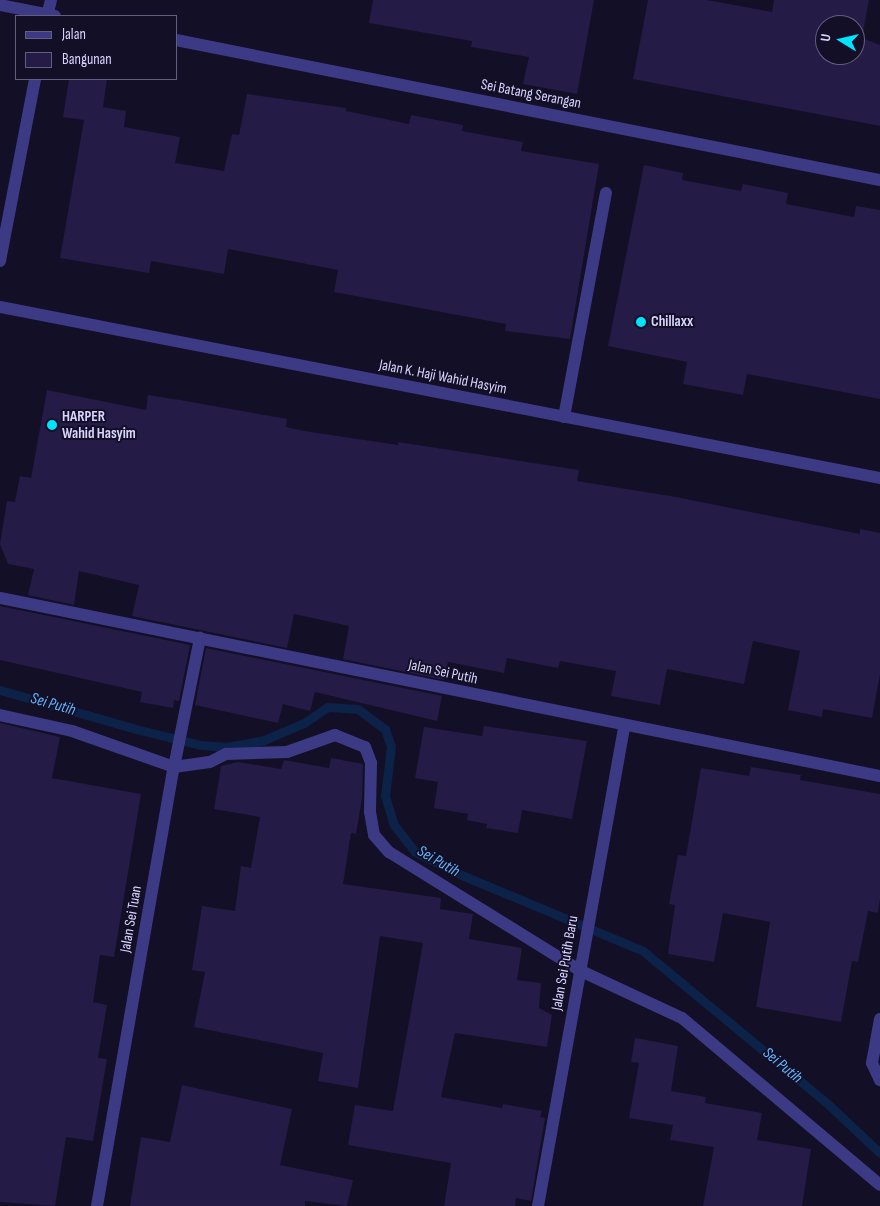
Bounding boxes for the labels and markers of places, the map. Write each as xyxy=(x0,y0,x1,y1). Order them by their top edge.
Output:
place label: Chillaxx xyxy=(651,313,693,331)
marker: Chillaxx xyxy=(635,316,647,328)
place label: HARPER Wahid Hasyim xyxy=(62,407,136,442)
marker: HARPER Wahid Hasyim xyxy=(46,419,58,431)

